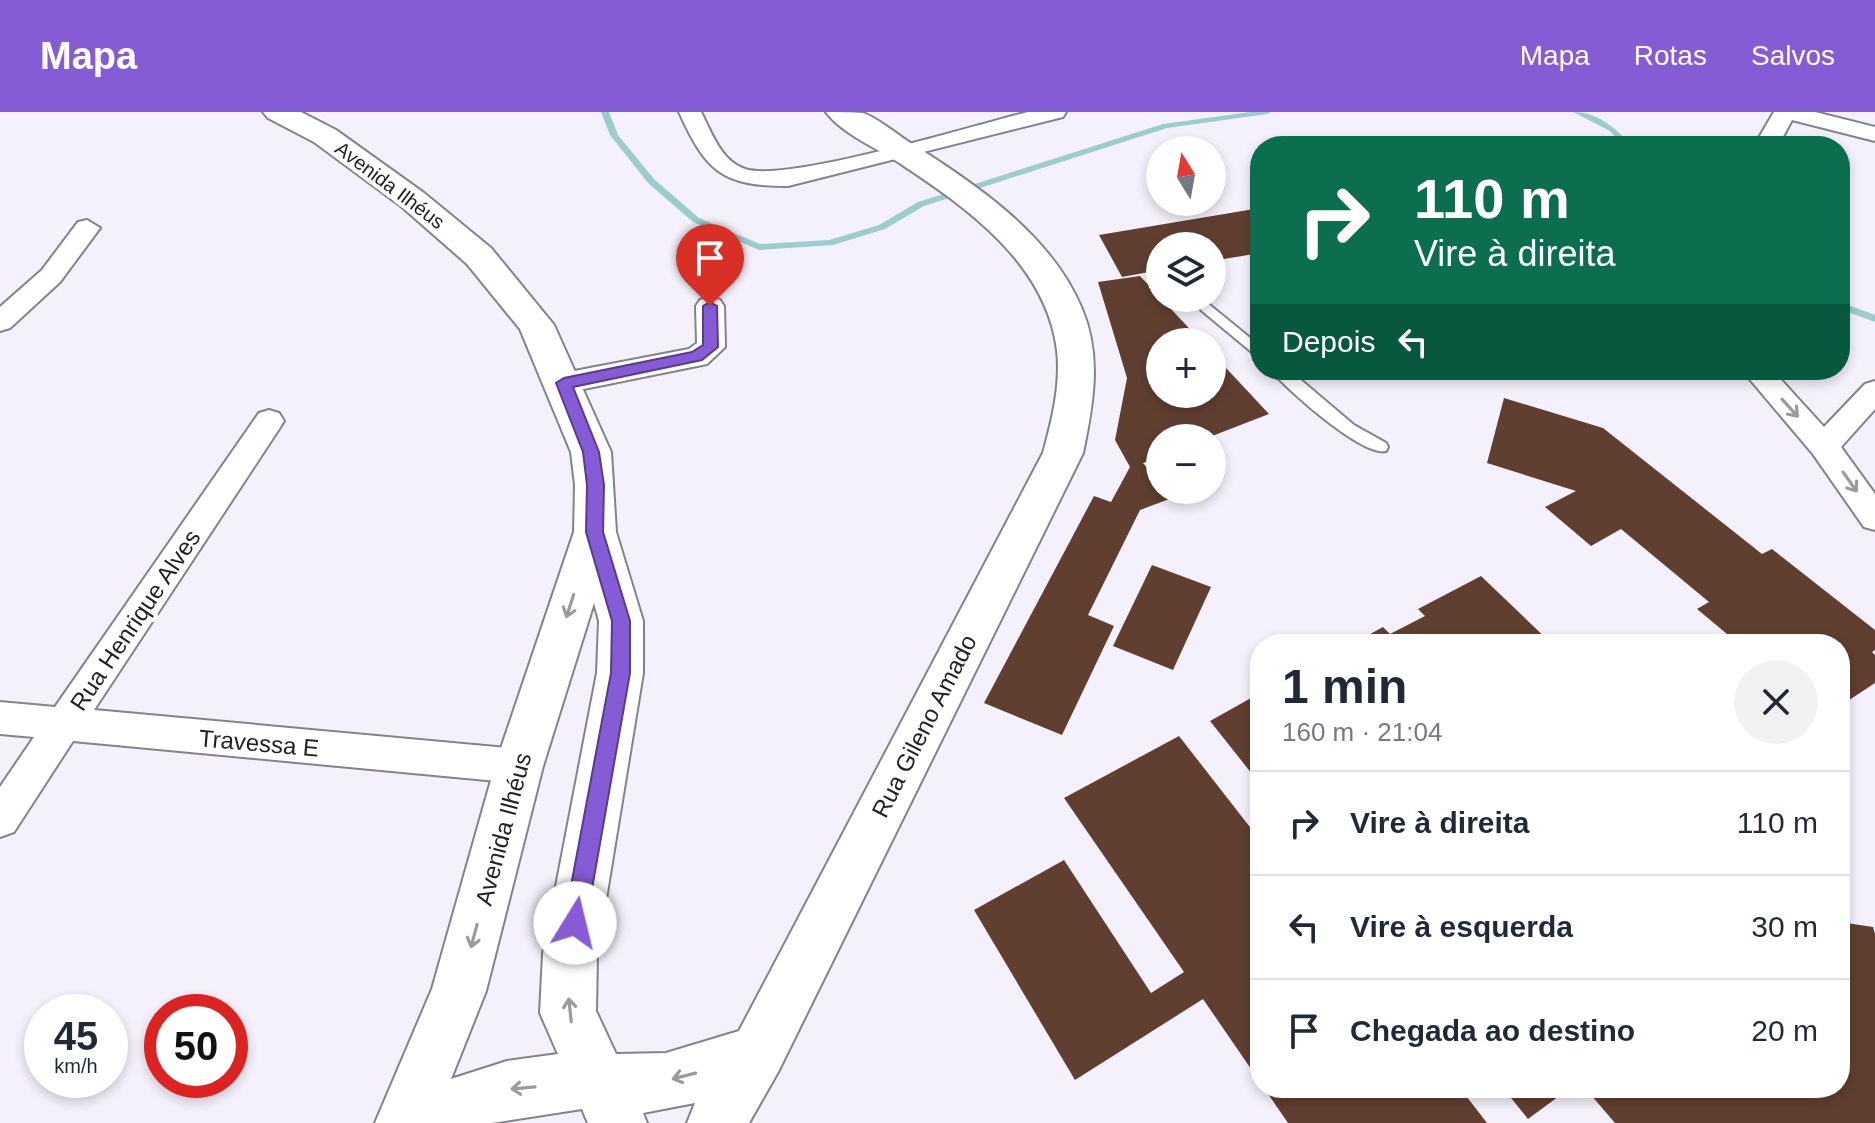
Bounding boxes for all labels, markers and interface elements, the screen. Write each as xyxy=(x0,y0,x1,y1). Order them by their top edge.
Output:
text: Mapa xyxy=(40,35,137,77)
text: Mapa xyxy=(1520,40,1590,71)
text: Rotas xyxy=(1634,40,1707,71)
text: Salvos xyxy=(1751,40,1835,71)
north arrow xyxy=(1146,136,1226,216)
map controls xyxy=(1146,136,1226,504)
street label: Avenida Ilhéus xyxy=(331,137,449,233)
text: 110 m xyxy=(1414,167,1570,230)
icon: right xyxy=(1282,168,1386,272)
pin xyxy=(676,224,744,306)
button: layers xyxy=(1146,232,1226,312)
text: Vire à direita xyxy=(1414,233,1615,274)
icon: arrive xyxy=(688,236,732,280)
icon: left xyxy=(1391,320,1435,364)
text: Depois xyxy=(1282,325,1375,358)
button: + xyxy=(1146,328,1226,408)
one-way arrow xyxy=(1781,398,1799,418)
button: − xyxy=(1146,424,1226,504)
one-way arrow xyxy=(1842,470,1858,492)
street label: Rua Henrique Alves xyxy=(64,525,206,715)
one-way arrow xyxy=(562,594,577,619)
street label: Rua Gileno Amado xyxy=(866,630,982,822)
text: 1 min xyxy=(1282,660,1407,713)
button: close xyxy=(1734,660,1818,744)
text: 160 m · 21:04 xyxy=(1282,717,1442,747)
street label: Travessa E xyxy=(198,724,320,762)
street label: Avenida Ilhéus xyxy=(470,750,536,908)
icon: right xyxy=(1282,801,1326,845)
text: Vire à direita xyxy=(1350,806,1530,839)
text: 110 m xyxy=(1737,806,1818,839)
position arrow xyxy=(533,881,617,965)
icon: left xyxy=(1282,905,1326,949)
text: Vire à esquerda xyxy=(1350,910,1573,943)
text: 30 m xyxy=(1751,910,1818,943)
one-way arrow xyxy=(465,923,480,949)
speed limit sign: 50 xyxy=(144,994,248,1098)
one-way arrow xyxy=(562,997,577,1023)
icon: arrive xyxy=(1282,1009,1326,1053)
text: 45 xyxy=(54,1014,98,1058)
text: Chegada ao destino xyxy=(1350,1014,1635,1047)
text: 20 m xyxy=(1751,1014,1818,1047)
text: km/h xyxy=(54,1055,98,1077)
one-way arrow xyxy=(671,1069,697,1084)
one-way arrow xyxy=(510,1080,536,1095)

